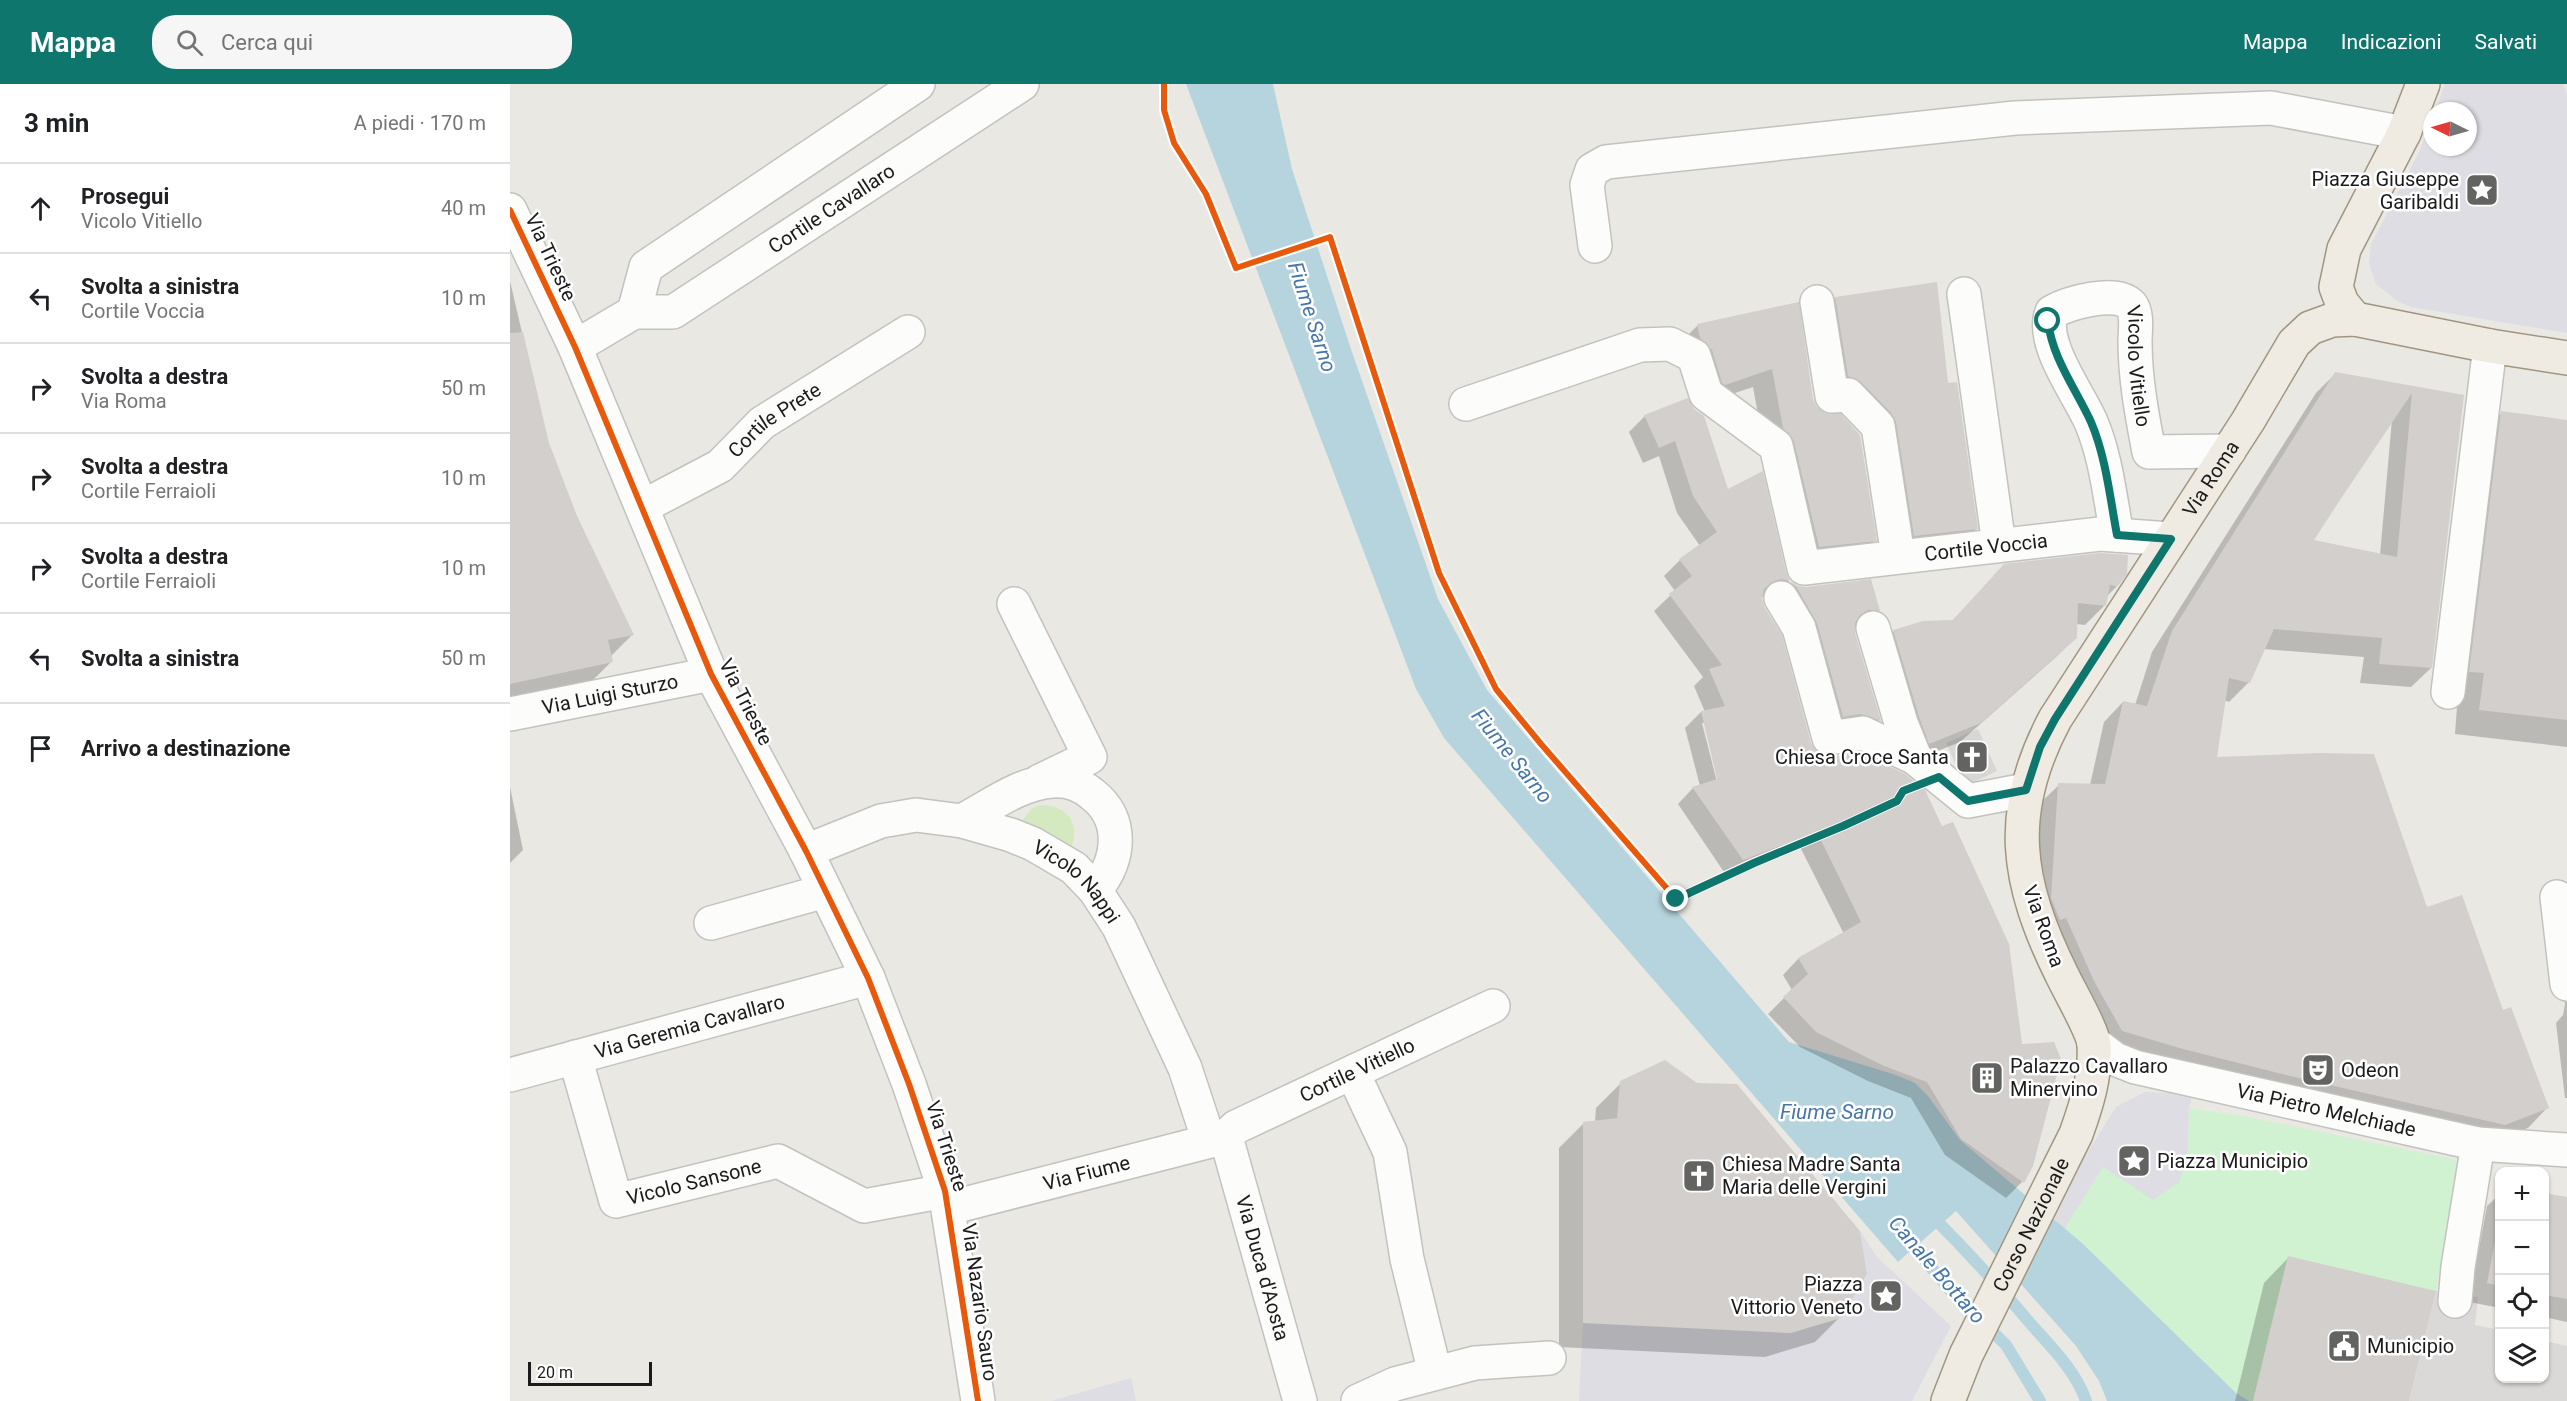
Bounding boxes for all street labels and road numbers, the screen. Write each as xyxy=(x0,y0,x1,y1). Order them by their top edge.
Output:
street label: Cortile Cavallaro xyxy=(764,158,899,258)
street label: Via Trieste xyxy=(520,209,582,305)
street label: Vicolo Vitiello xyxy=(2121,303,2156,429)
street label: Cortile Prete xyxy=(723,377,825,463)
street label: Via Roma xyxy=(2177,436,2244,521)
street label: Cortile Voccia xyxy=(1923,528,2049,566)
street label: Via Trieste xyxy=(714,655,778,749)
street label: Via Luigi Sturzo xyxy=(540,669,680,719)
street label: Vicolo Nappi xyxy=(1029,835,1125,928)
street label: Via Roma xyxy=(2018,882,2070,970)
street label: Via Geremia Cavallaro xyxy=(592,989,787,1064)
street label: Cortile Vitiello xyxy=(1296,1033,1418,1107)
street label: Via Pietro Melchiade xyxy=(2234,1078,2418,1142)
street label: Via Trieste xyxy=(921,1098,973,1194)
street label: Via Fiume xyxy=(1041,1150,1132,1195)
street label: Vicolo Sansone xyxy=(624,1154,764,1210)
street label: Corso Nazionale xyxy=(1987,1154,2074,1296)
street label: Via Duca d'Aosta xyxy=(1231,1193,1294,1343)
street label: Via Nazario Sauro xyxy=(957,1222,1003,1382)

